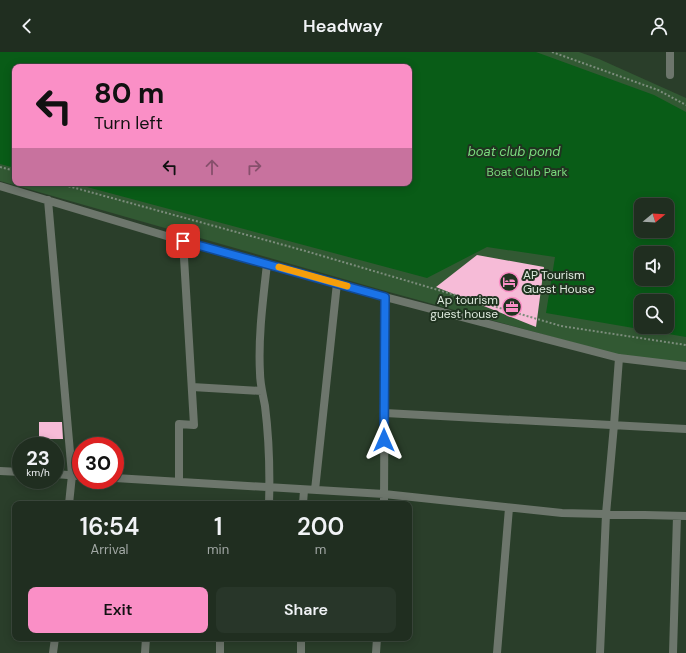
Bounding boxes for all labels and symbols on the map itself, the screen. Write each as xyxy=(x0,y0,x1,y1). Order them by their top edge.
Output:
water label: boat club pond xyxy=(468,143,561,160)
park label: Boat Club Park xyxy=(486,164,568,180)
north arrow xyxy=(634,198,674,238)
pin xyxy=(166,224,200,258)
place label: AP Tourism Guest House xyxy=(523,267,595,297)
hotel icon: AP Tourism Guest House xyxy=(498,271,520,293)
place label: Ap tourism guest house xyxy=(430,292,498,322)
office icon: Ap tourism guest house xyxy=(501,296,523,318)
position arrow xyxy=(363,419,405,461)
speed limit sign: 30 xyxy=(72,437,124,489)

